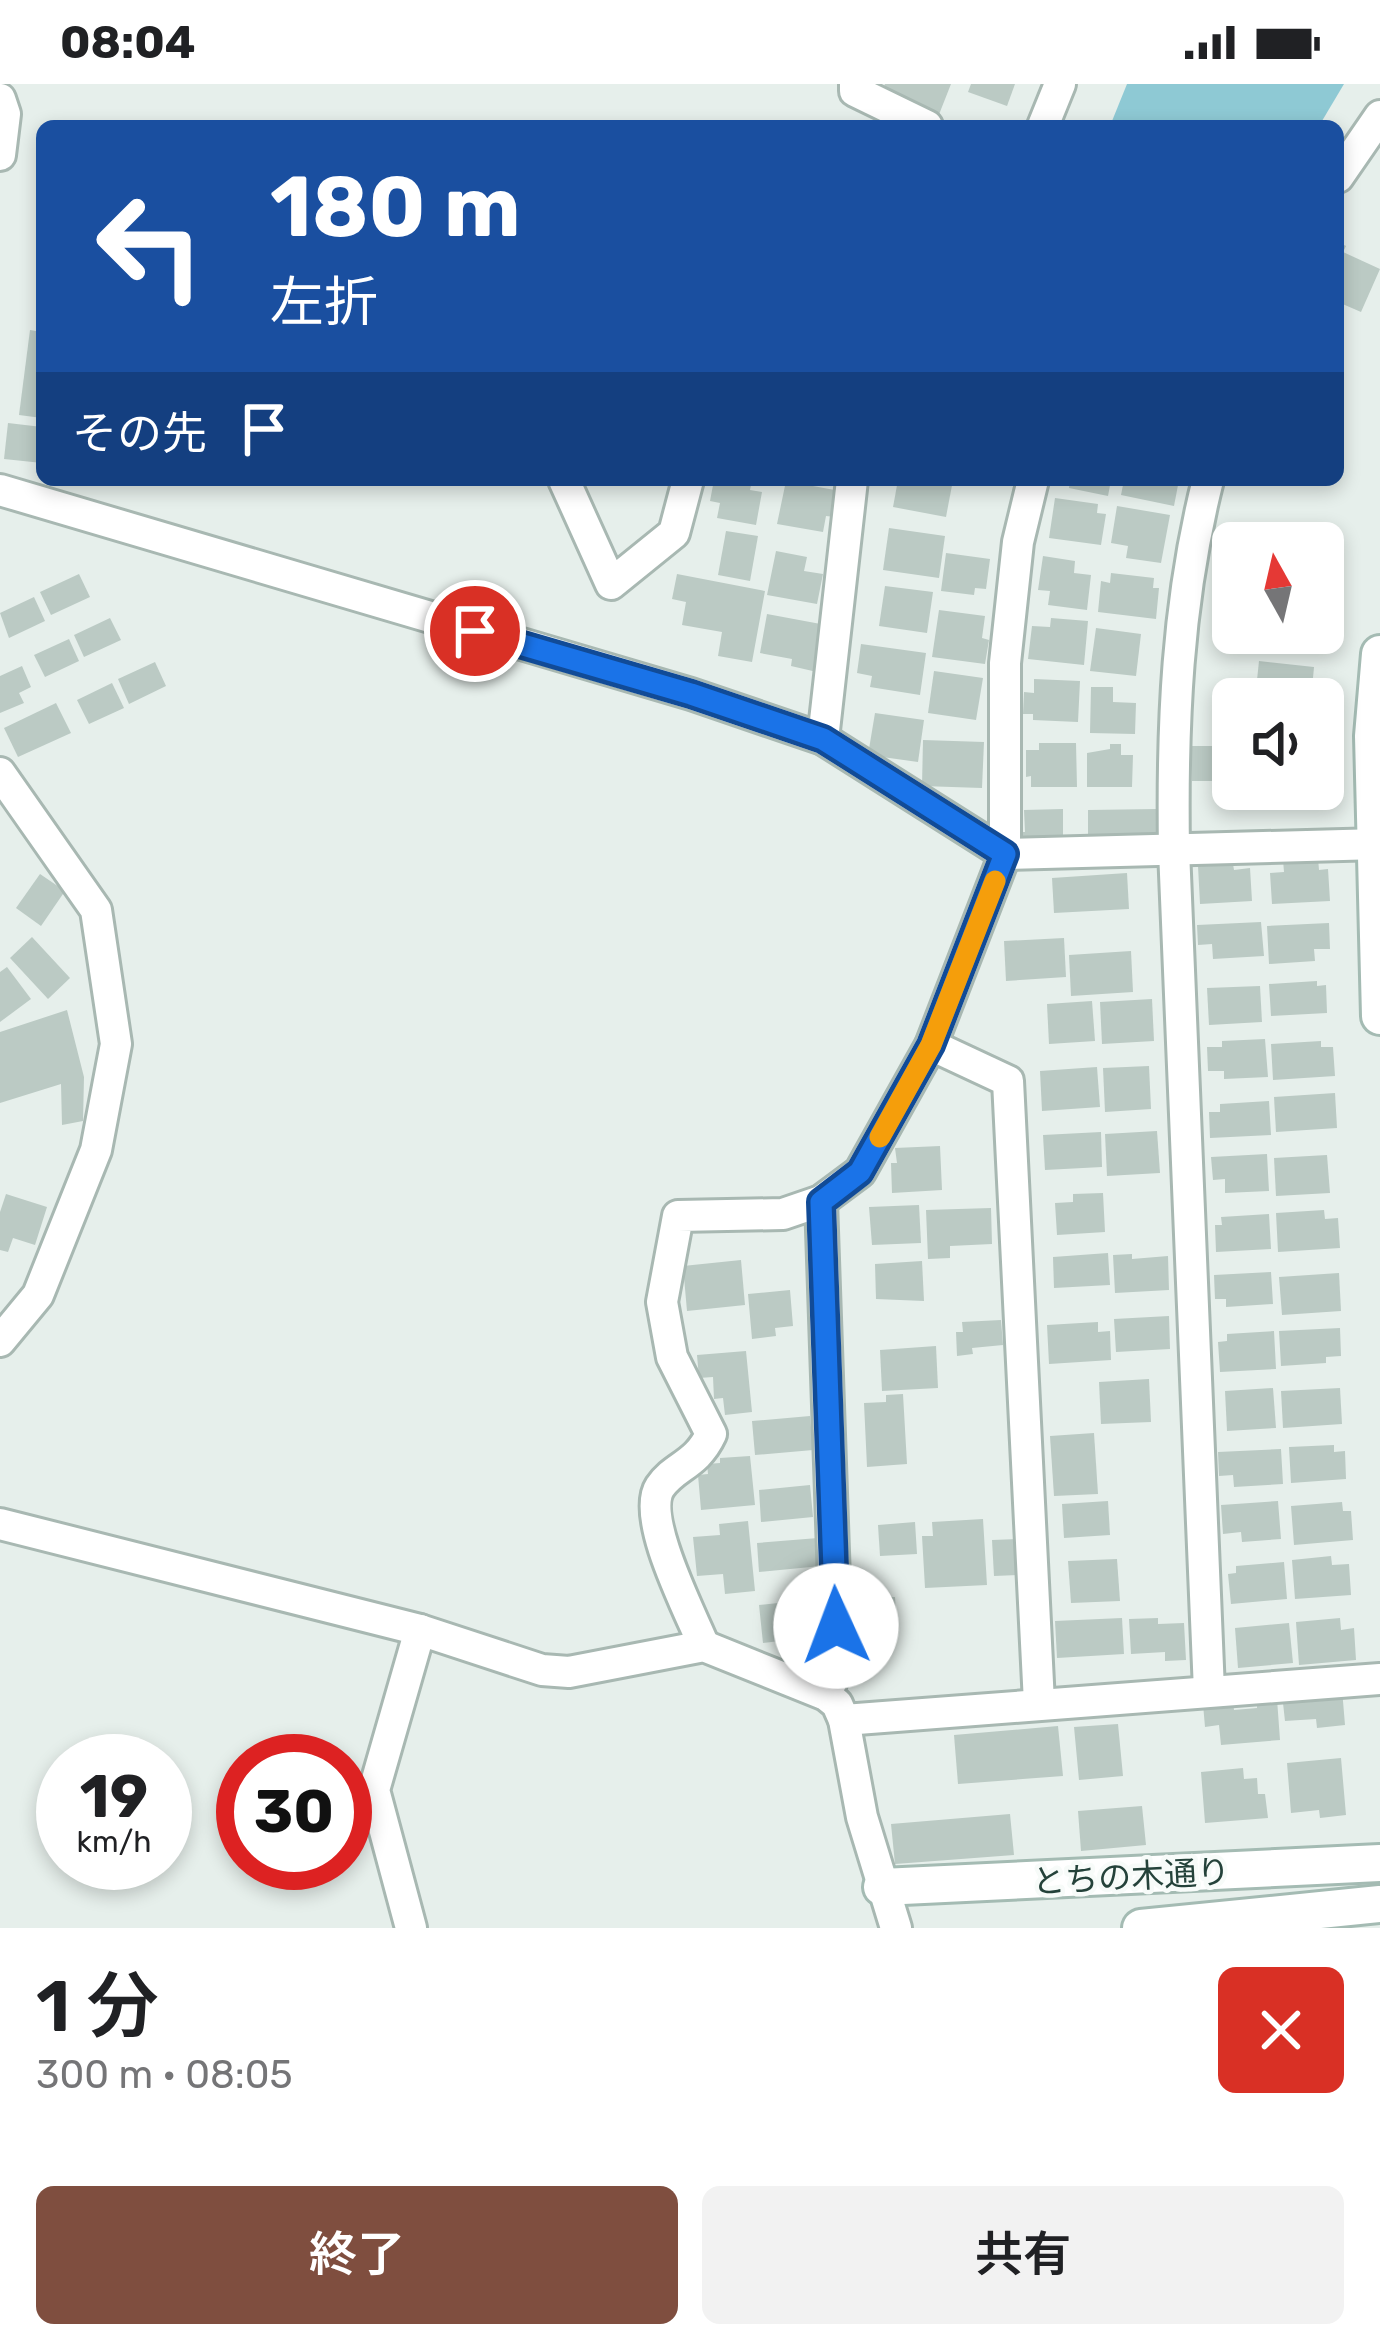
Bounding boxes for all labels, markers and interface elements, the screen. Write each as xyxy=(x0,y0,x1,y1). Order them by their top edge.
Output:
text: 08:04 xyxy=(60,16,196,69)
text: 180 m xyxy=(270,157,521,257)
icon: left xyxy=(72,168,228,324)
text: 左折 xyxy=(270,271,378,335)
icon: arrive xyxy=(231,396,297,462)
text: その先 xyxy=(72,407,207,460)
north arrow xyxy=(1212,522,1344,654)
map controls xyxy=(1212,522,1344,810)
pin xyxy=(424,580,526,682)
icon: arrive xyxy=(442,598,508,664)
button: sound xyxy=(1212,678,1344,810)
position arrow xyxy=(773,1563,899,1689)
speed limit sign: 30 xyxy=(216,1734,372,1890)
text: 19 xyxy=(80,1761,148,1832)
text: km/h xyxy=(77,1824,151,1860)
street label: とちの木通り xyxy=(1031,1852,1231,1901)
text: 1 分 xyxy=(36,1964,158,2049)
button: close xyxy=(1218,1967,1344,2093)
text: 300 m · 08:05 xyxy=(36,2052,293,2098)
button: 終了 xyxy=(36,2186,678,2324)
button: 共有 xyxy=(702,2186,1344,2324)

